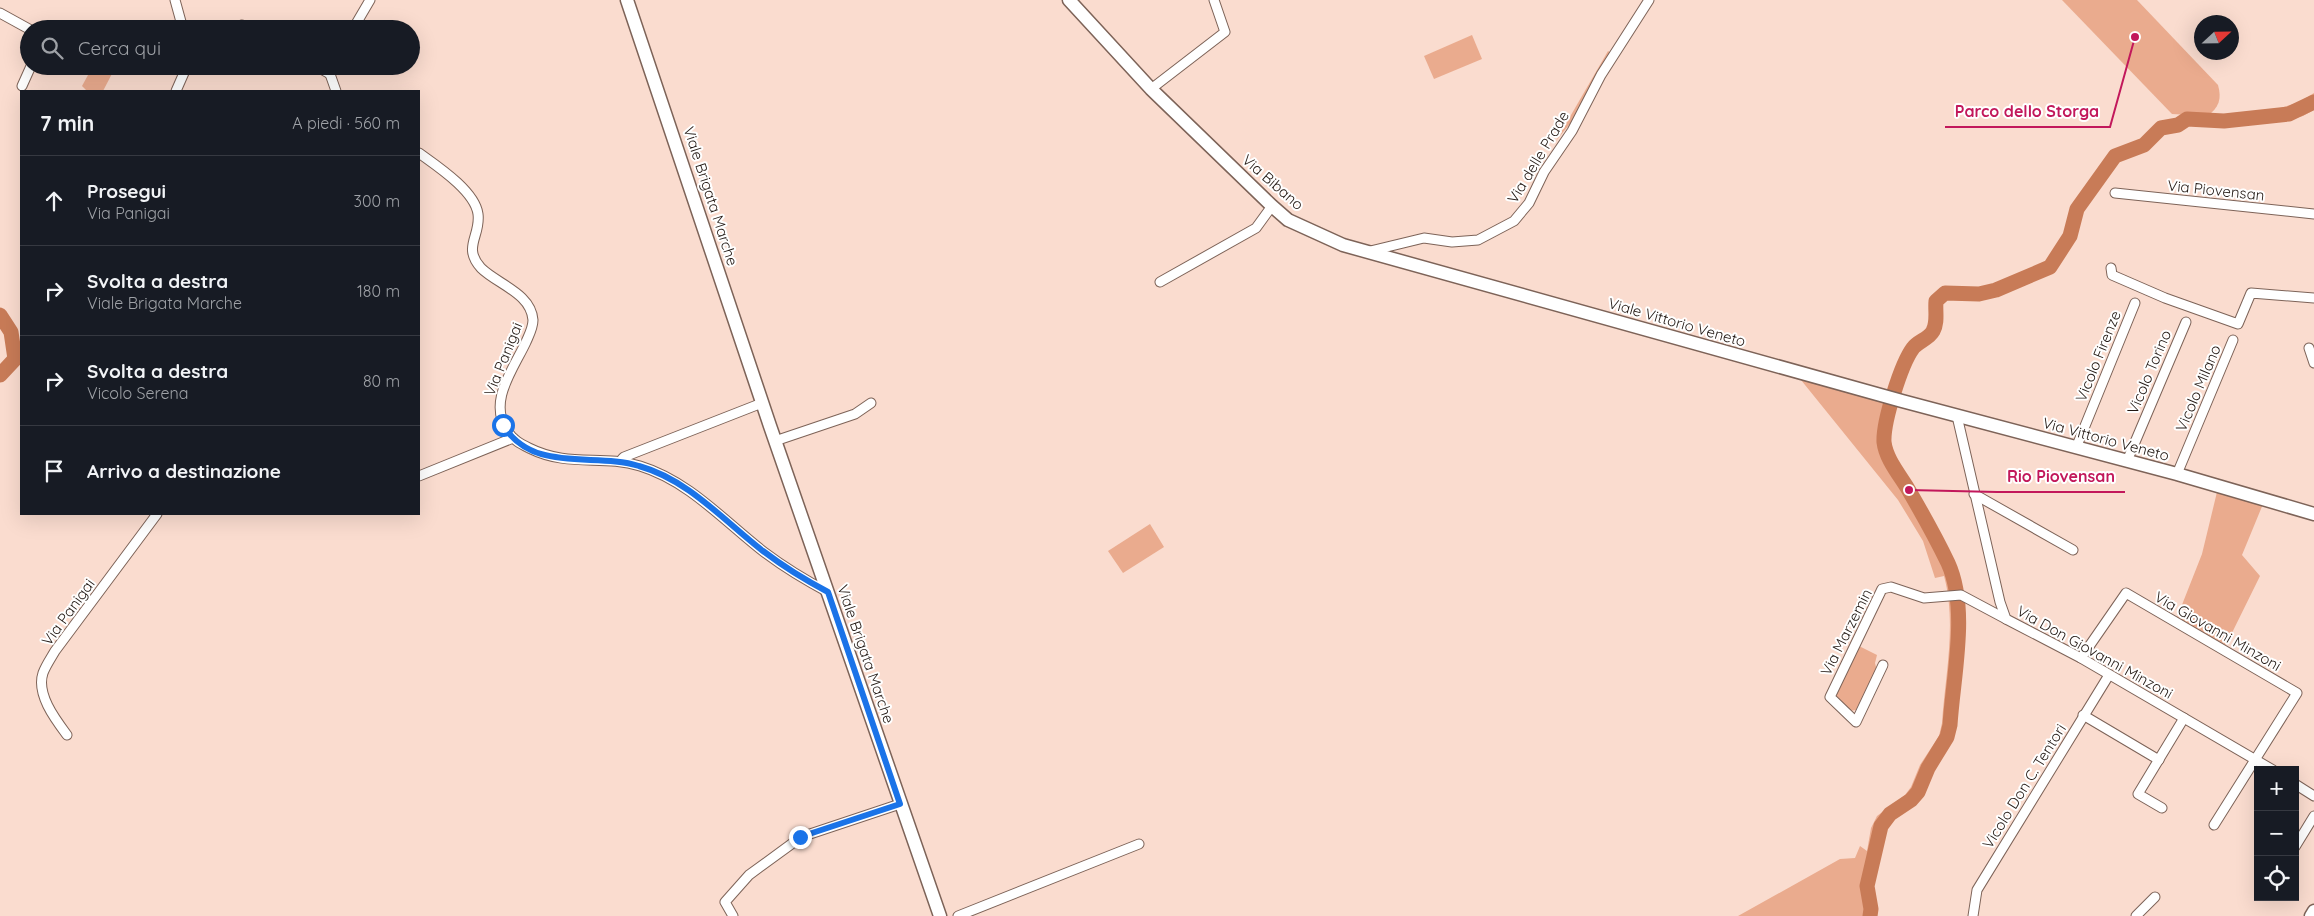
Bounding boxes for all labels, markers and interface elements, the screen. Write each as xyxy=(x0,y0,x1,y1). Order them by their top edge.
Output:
north arrow xyxy=(2194,15,2239,60)
search box xyxy=(20,20,420,75)
icon: search xyxy=(38,34,66,62)
text: Cerca qui xyxy=(78,36,161,60)
callout: Parco dello Storga xyxy=(1945,96,2110,127)
text: Parco dello Storga xyxy=(1955,101,2099,121)
street label: Via delle Prade xyxy=(1503,107,1573,207)
text: 7 min xyxy=(40,110,94,136)
text: A piedi · 560 m xyxy=(292,113,400,133)
street label: Viale Brigata Marche xyxy=(680,124,742,268)
street label: Via Bibano xyxy=(1238,150,1308,214)
street label: Via Piovensan xyxy=(2167,175,2265,205)
text: Prosegui xyxy=(87,179,166,203)
icon: ahead xyxy=(40,187,68,215)
text: 300 m xyxy=(354,191,400,211)
text: Via Panigai xyxy=(87,203,170,223)
text: Svolta a destra xyxy=(87,269,228,293)
icon: right xyxy=(40,277,68,305)
text: 180 m xyxy=(357,281,400,301)
text: Viale Brigata Marche xyxy=(87,293,242,313)
street label: Viale Vittorio Veneto xyxy=(1606,293,1748,351)
street label: Vicolo Firenze xyxy=(2071,308,2125,404)
street label: Via Panigai xyxy=(480,319,526,399)
street label: Vicolo Torino xyxy=(2123,327,2175,417)
street label: Vicolo Milano xyxy=(2171,342,2225,434)
text: Svolta a destra xyxy=(87,359,228,383)
icon: right xyxy=(40,367,68,395)
text: 80 m xyxy=(363,371,400,391)
text: Vicolo Serena xyxy=(87,383,188,403)
street label: Via Vittorio Veneto xyxy=(2041,413,2171,465)
route start xyxy=(492,414,515,437)
icon: arrive xyxy=(40,457,68,485)
text: Arrivo a destinazione xyxy=(87,459,281,483)
callout: Rio Piovensan xyxy=(1997,461,2125,492)
text: Rio Piovensan xyxy=(2007,466,2115,486)
street label: Via Panigai xyxy=(37,575,99,649)
street label: Viale Brigata Marche xyxy=(833,582,899,726)
street label: Via Marzemin xyxy=(1816,585,1876,679)
street label: Via Giovanni Minzoni xyxy=(2151,587,2285,675)
street label: Via Don Giovanni Minzoni xyxy=(2014,601,2176,703)
street label: Vicolo Don C. Tentori xyxy=(1978,720,2070,852)
map controls xyxy=(2254,766,2299,901)
button: + xyxy=(2254,766,2299,811)
button: − xyxy=(2254,811,2299,856)
route end xyxy=(789,826,812,849)
button: locate xyxy=(2254,856,2299,901)

